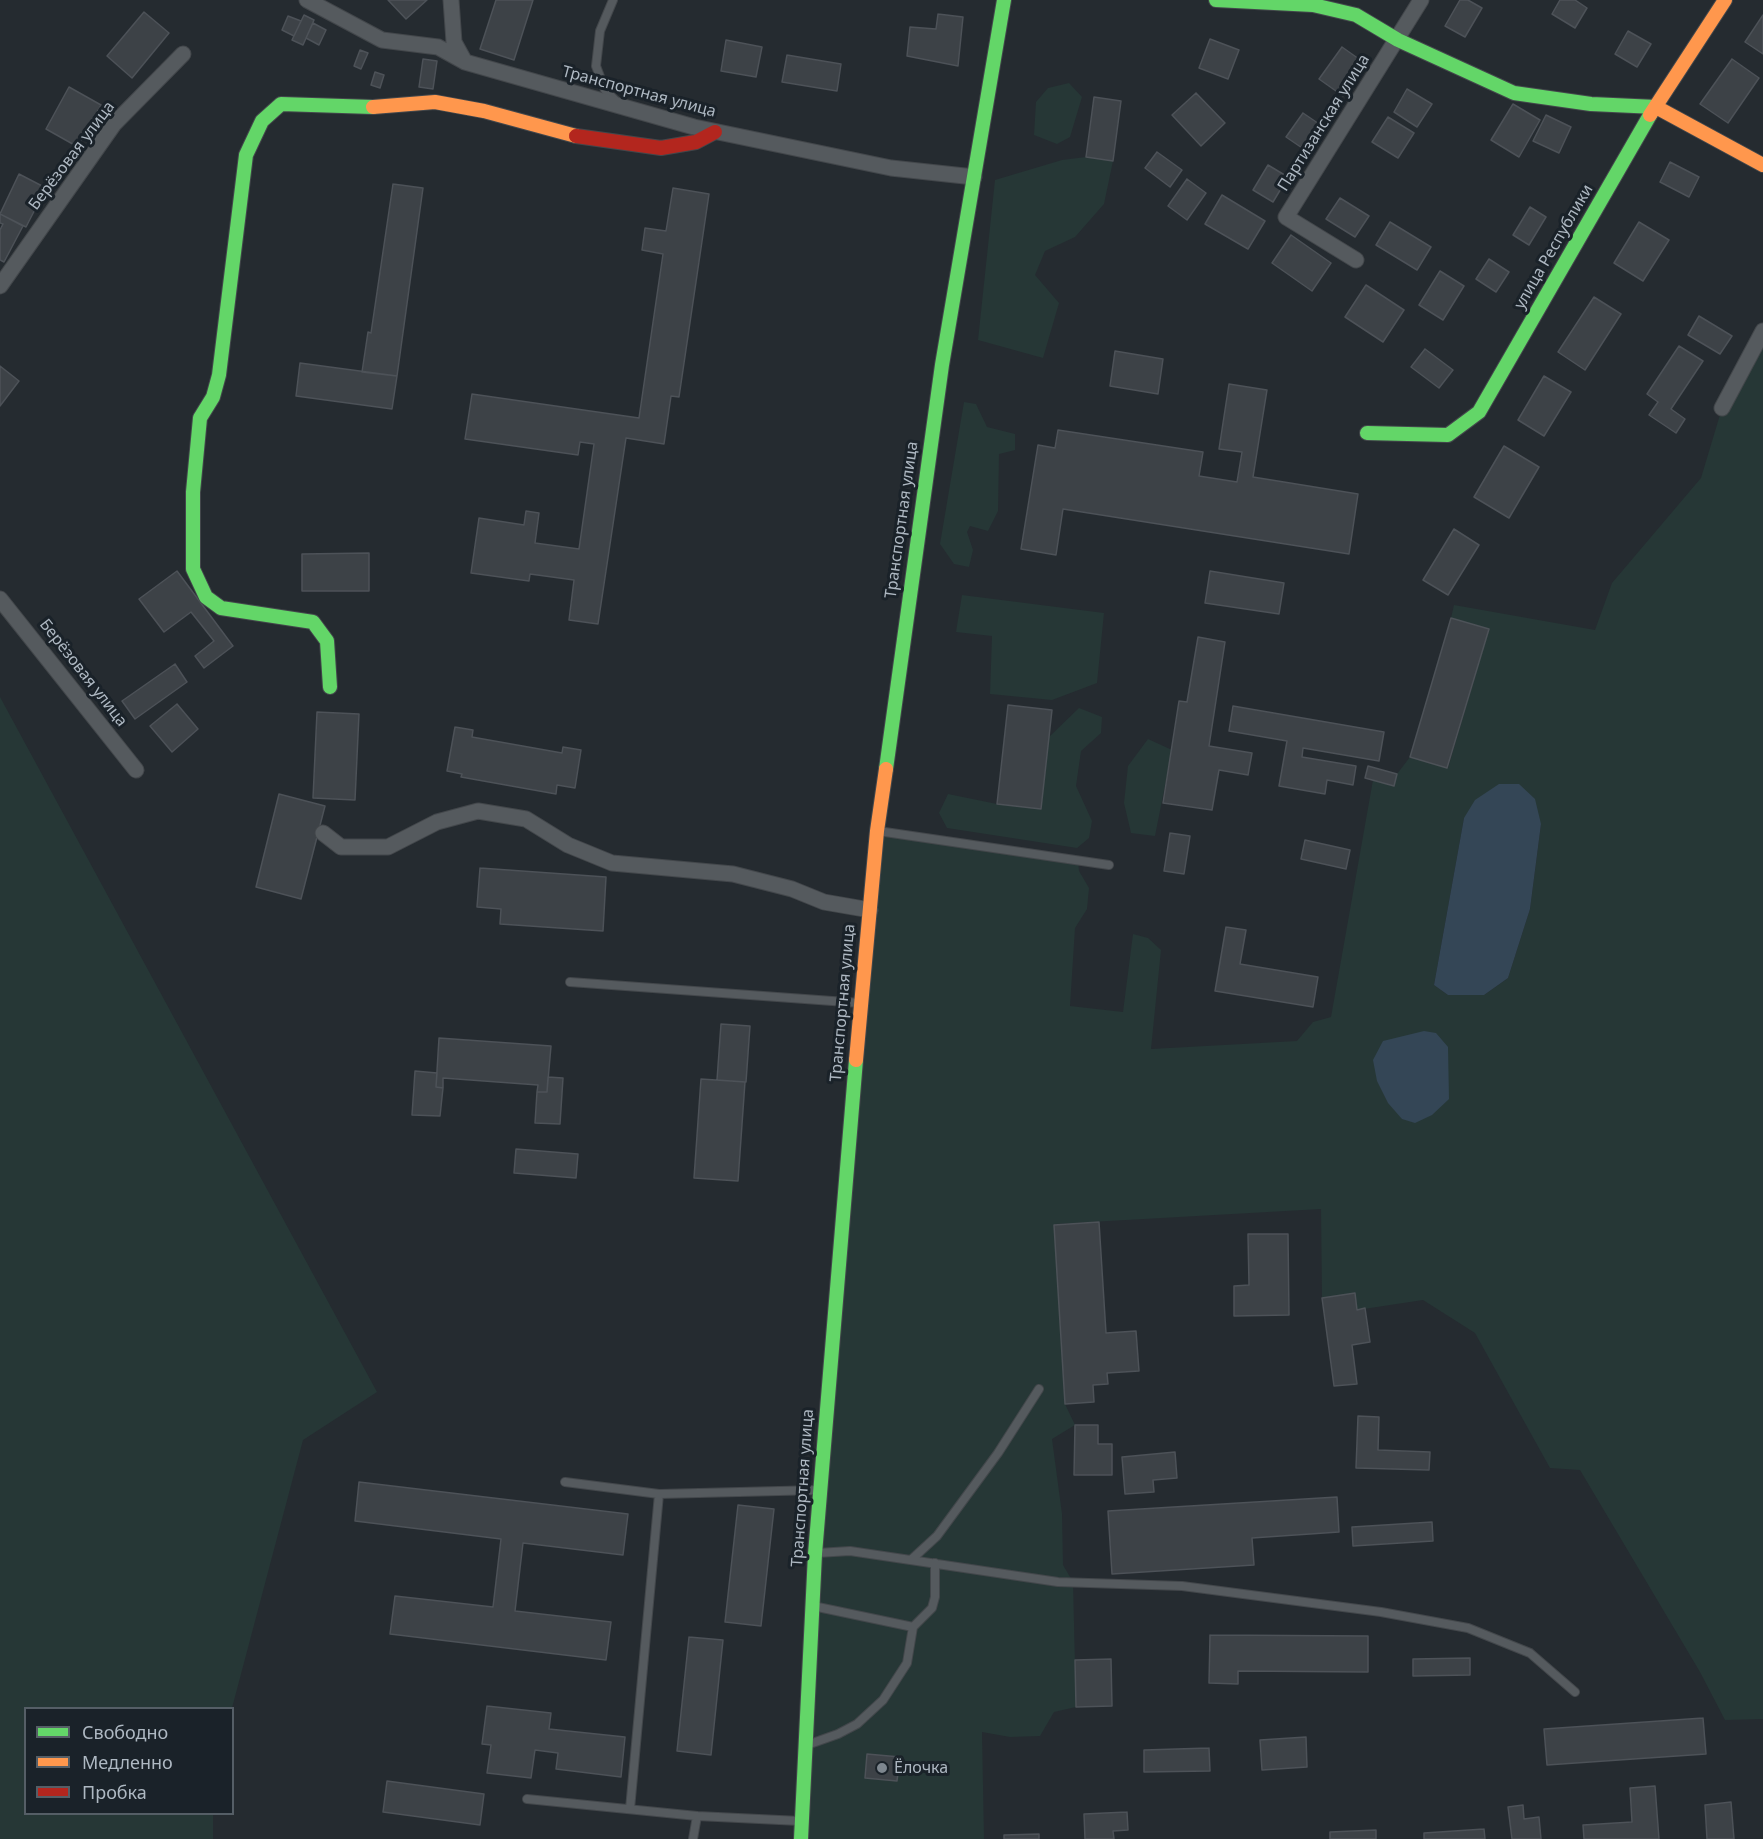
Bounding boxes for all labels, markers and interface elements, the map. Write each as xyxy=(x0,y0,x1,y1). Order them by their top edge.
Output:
street label: Партизанская улица xyxy=(1274,51,1374,195)
street label: Транспортная улица xyxy=(560,62,718,122)
street label: Берёзовая улица xyxy=(25,98,119,214)
street label: улица Республики xyxy=(1510,181,1598,313)
street label: Транспортная улица xyxy=(881,440,923,600)
street label: Берёзовая улица xyxy=(35,615,131,731)
street label: Транспортная улица xyxy=(827,923,859,1083)
street label: Транспортная улица xyxy=(788,1408,818,1568)
legend xyxy=(24,1707,234,1815)
text: Свободно xyxy=(82,1720,168,1744)
text: Медленно xyxy=(82,1750,173,1774)
place label: Ёлочка xyxy=(894,1758,948,1778)
marker: Ёлочка xyxy=(875,1761,889,1775)
text: Пробка xyxy=(82,1780,147,1804)

